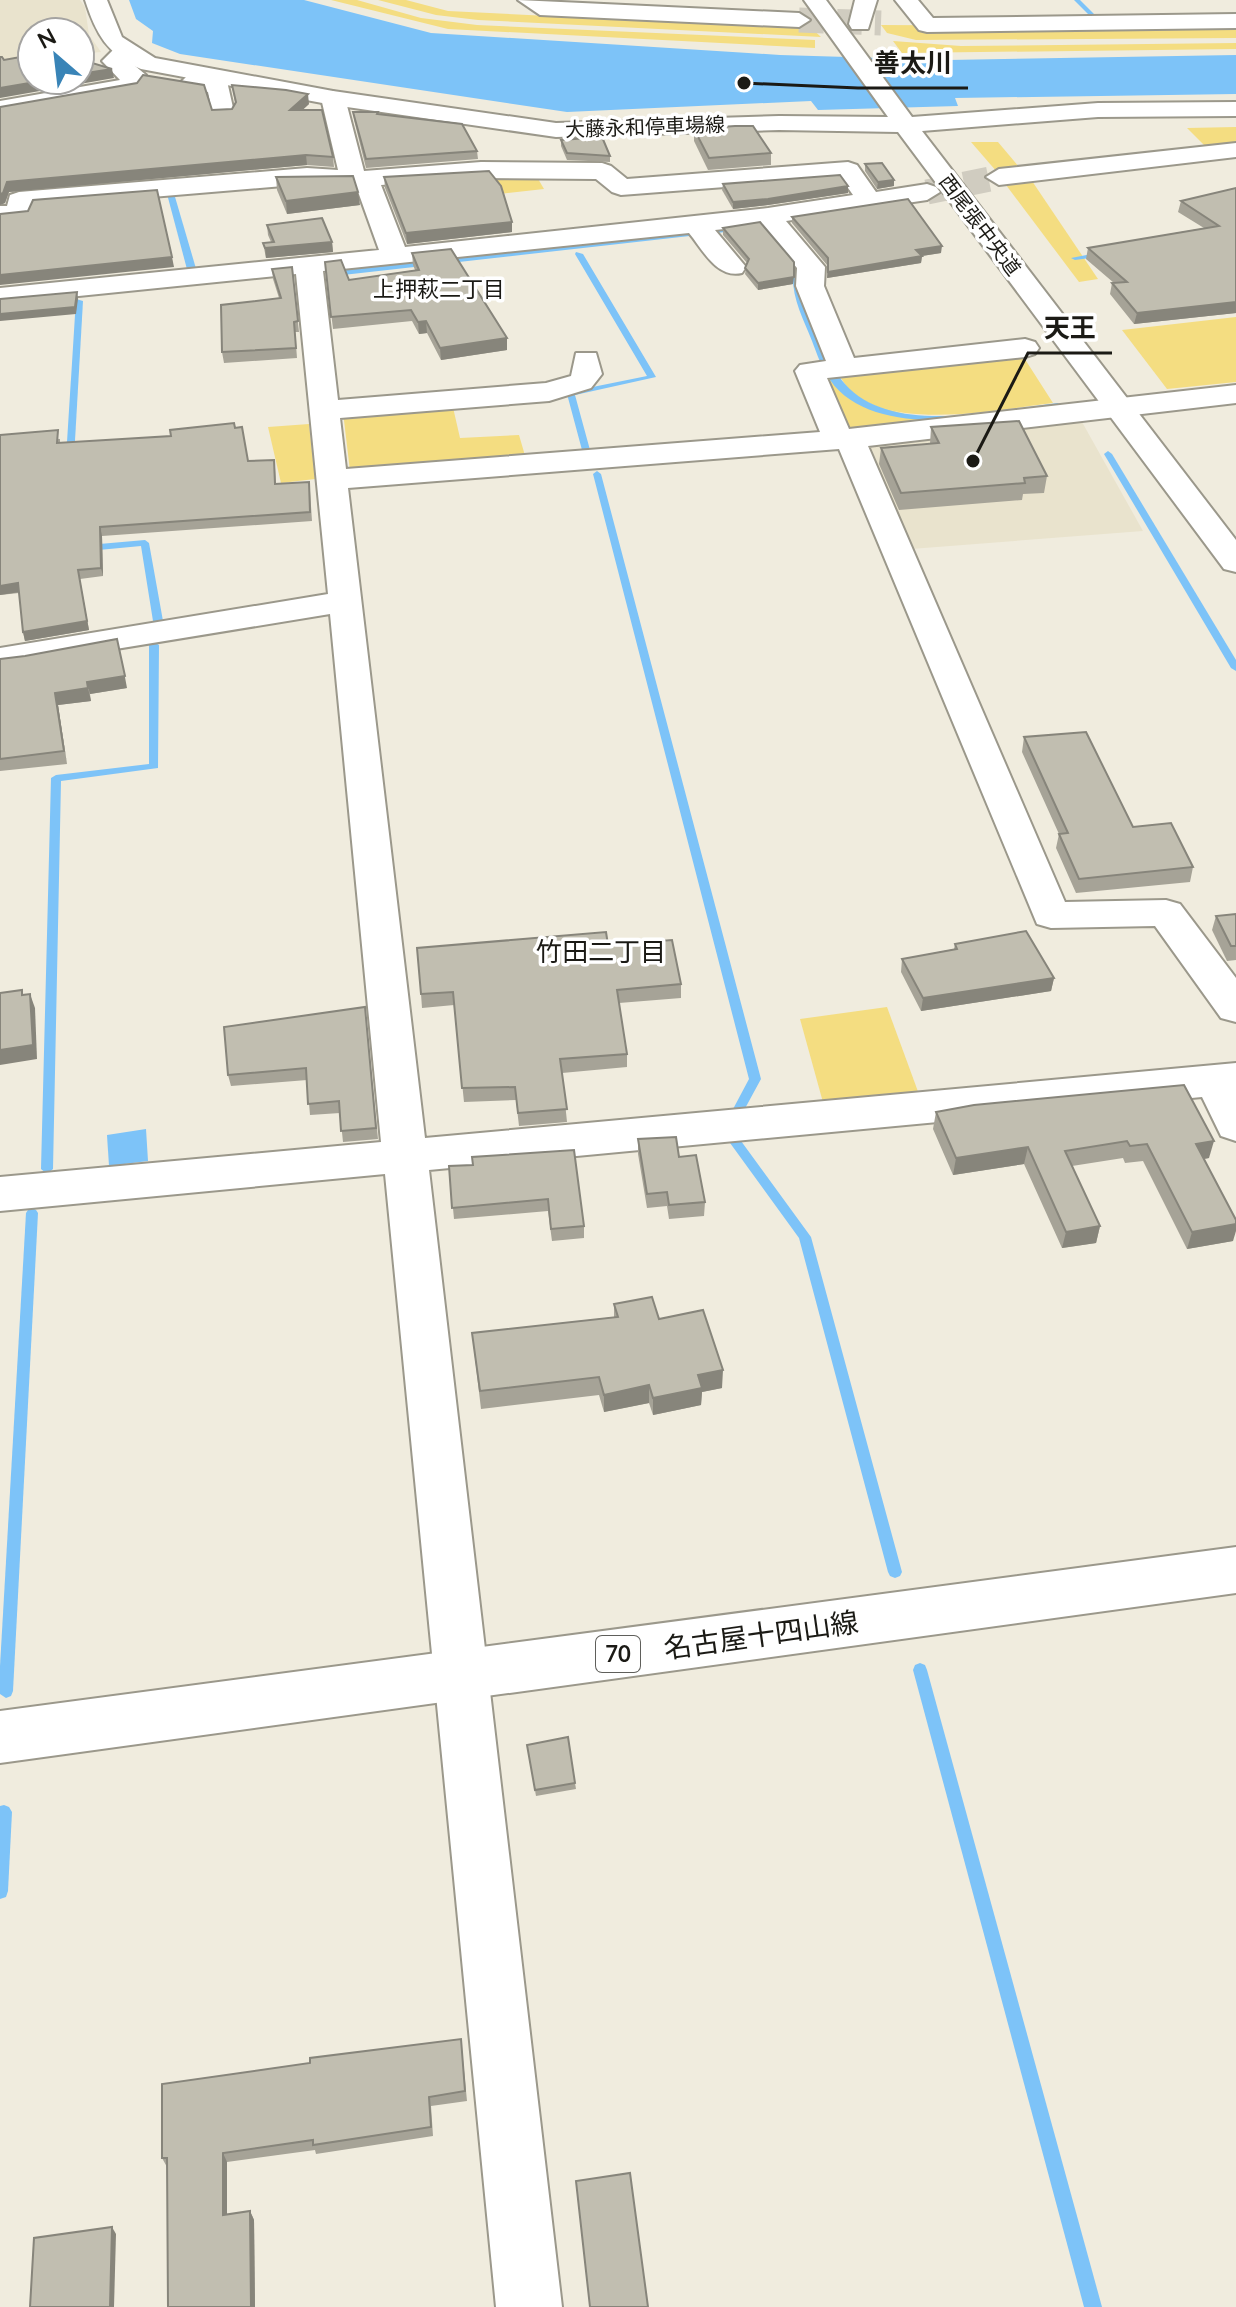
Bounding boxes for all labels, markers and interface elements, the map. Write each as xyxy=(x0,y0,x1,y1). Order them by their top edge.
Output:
north arrow xyxy=(16,16,96,96)
text: N xyxy=(33,22,60,54)
callout: 善太川 xyxy=(858,38,968,88)
text: 善太川 xyxy=(874,46,952,78)
street label: 大藤永和停車場線 xyxy=(565,111,725,141)
street label: 西尾張中央道 xyxy=(935,169,1026,280)
district label: 上押萩二丁目 xyxy=(373,275,505,302)
callout: 天王 xyxy=(1028,303,1112,353)
text: 天王 xyxy=(1044,311,1096,343)
district label: 竹田二丁目 xyxy=(536,935,666,967)
street label: 名古屋十四山線 xyxy=(661,1604,860,1664)
road number: 70 xyxy=(596,1636,640,1672)

